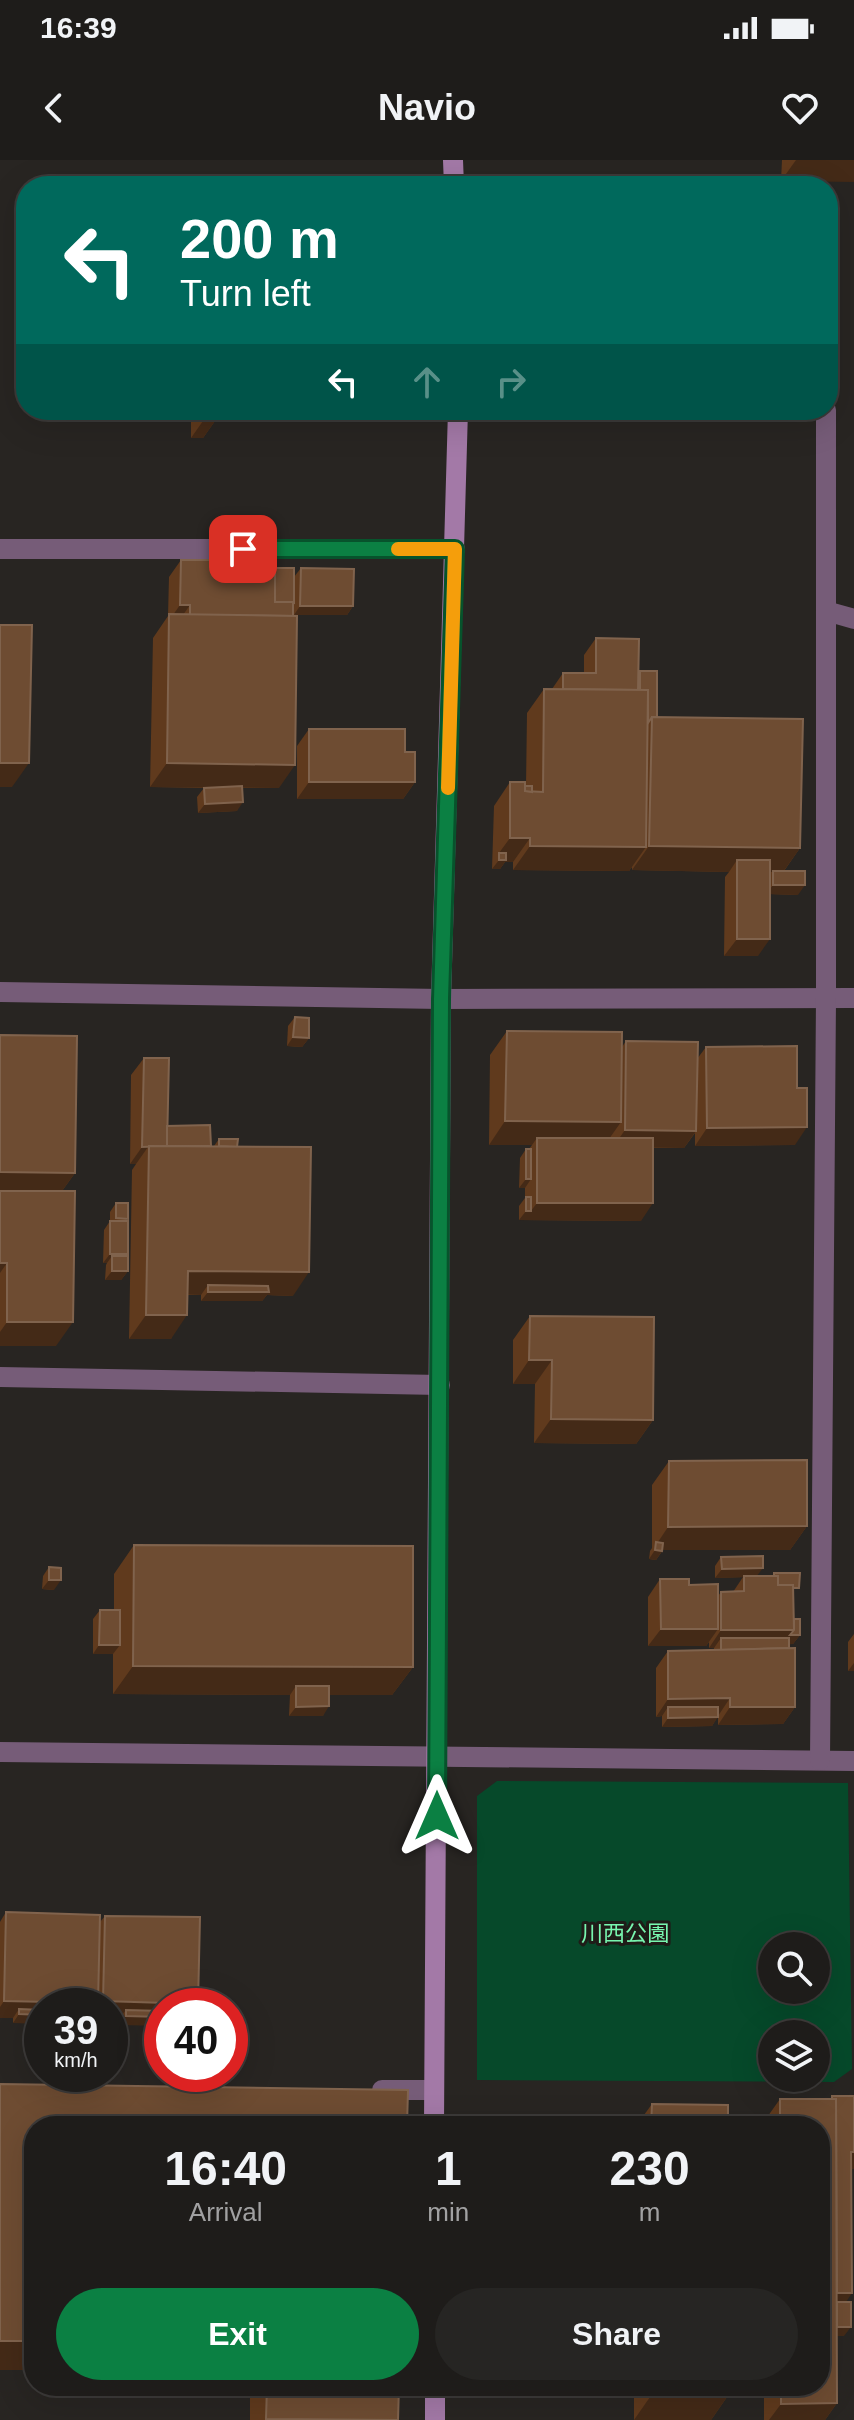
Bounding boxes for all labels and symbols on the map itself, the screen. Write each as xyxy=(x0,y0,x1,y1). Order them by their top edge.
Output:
pin xyxy=(209,515,277,583)
position arrow xyxy=(395,1774,479,1858)
park label: 川西公園 xyxy=(581,1921,669,1946)
speed limit sign: 40 xyxy=(144,1988,248,2092)

